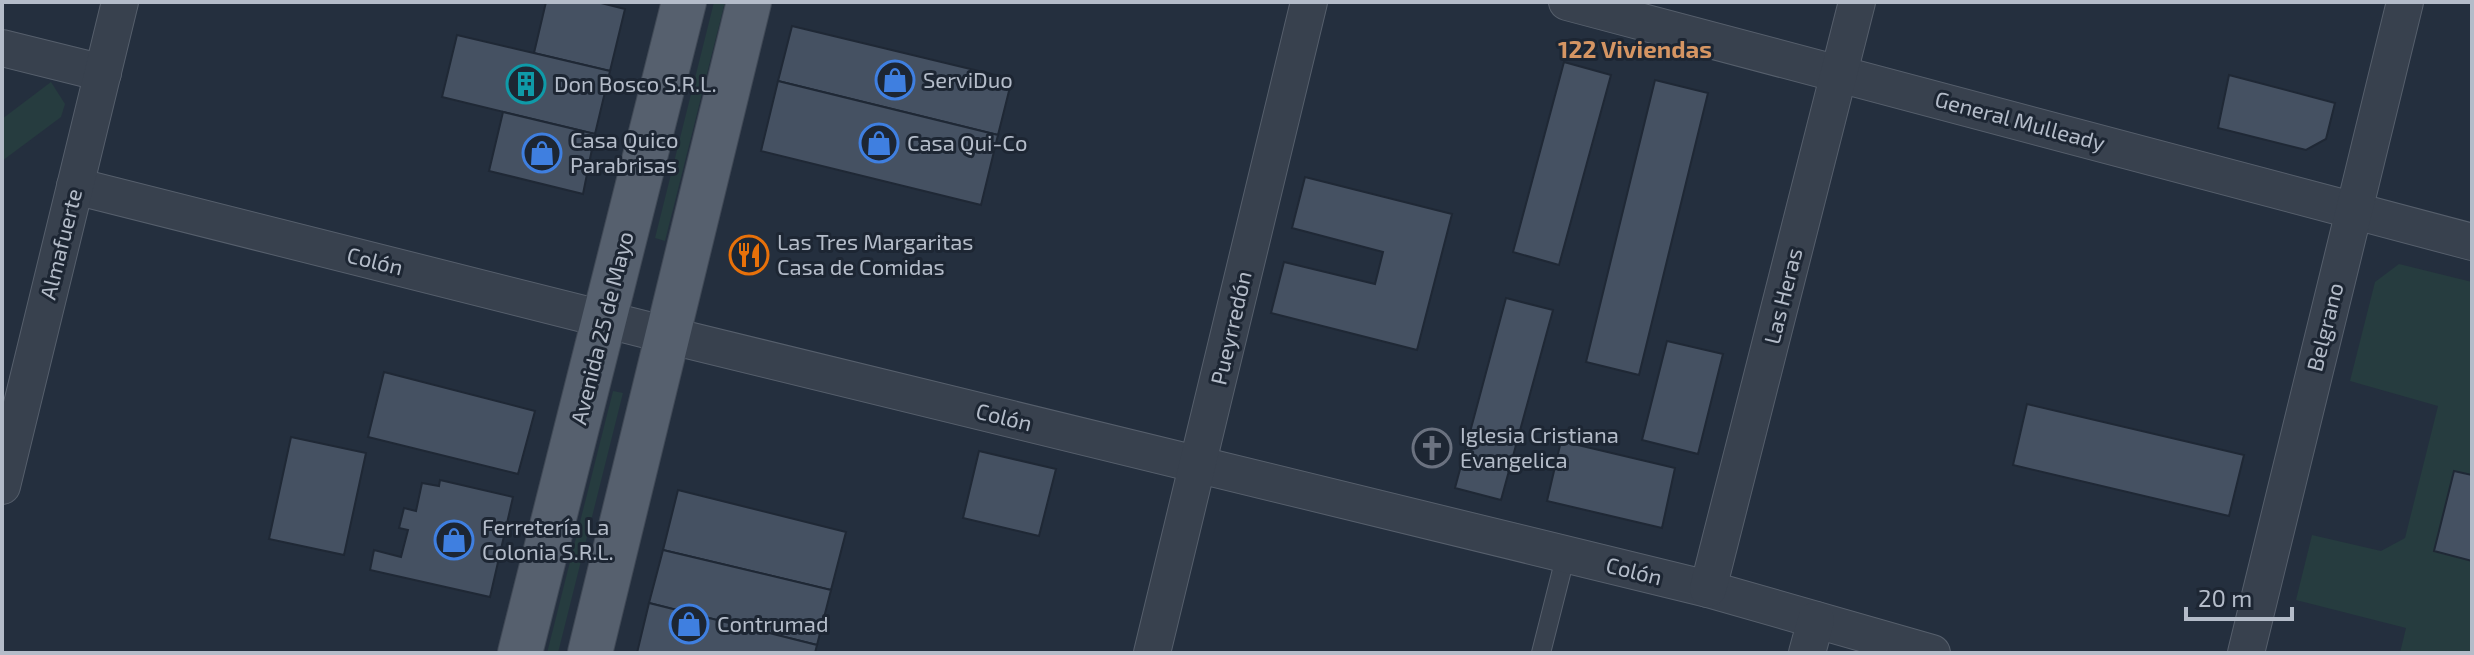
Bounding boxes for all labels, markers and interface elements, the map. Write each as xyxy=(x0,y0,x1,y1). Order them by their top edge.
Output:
district label: 122 Viviendas xyxy=(1558,34,1712,63)
shop icon: ServiDuo xyxy=(874,59,916,101)
building icon: Don Bosco S.R.L. xyxy=(505,63,547,105)
place label: ServiDuo xyxy=(923,66,1013,92)
place label: Don Bosco S.R.L. xyxy=(554,70,716,96)
street label: General Mulleady xyxy=(1932,85,2109,155)
shop icon: Casa Qui-Co xyxy=(858,122,900,164)
place label: Casa Quico Parabrisas xyxy=(570,126,679,177)
place label: Casa Qui-Co xyxy=(907,129,1027,156)
shop icon: Casa Quico Parabrisas xyxy=(521,132,563,174)
street label: Almafuerte xyxy=(34,186,86,302)
street label: Avenida 25 de Mayo xyxy=(564,228,638,427)
place label: Las Tres Margaritas Casa de Comidas xyxy=(777,228,973,279)
restaurant icon: Las Tres Margaritas Casa de Comidas xyxy=(728,234,770,276)
street label: Colón xyxy=(345,241,406,280)
street label: Las Heras xyxy=(1758,245,1807,346)
street label: Pueyrredón xyxy=(1204,268,1256,387)
street label: Belgrano xyxy=(2300,280,2348,374)
street label: Colón xyxy=(974,397,1035,436)
place label: Iglesia Cristiana Evangelica xyxy=(1460,421,1619,472)
church icon: Iglesia Cristiana Evangelica xyxy=(1411,427,1453,469)
place label: Ferretería La Colonia S.R.L. xyxy=(482,513,614,564)
shop icon: Ferretería La Colonia S.R.L. xyxy=(433,519,475,561)
street label: Colón xyxy=(1604,551,1665,590)
scale bar xyxy=(2186,571,2292,621)
text: 20 m xyxy=(2198,583,2252,612)
shop icon: Contrumad xyxy=(668,603,710,645)
place label: Contrumad xyxy=(717,610,829,636)

